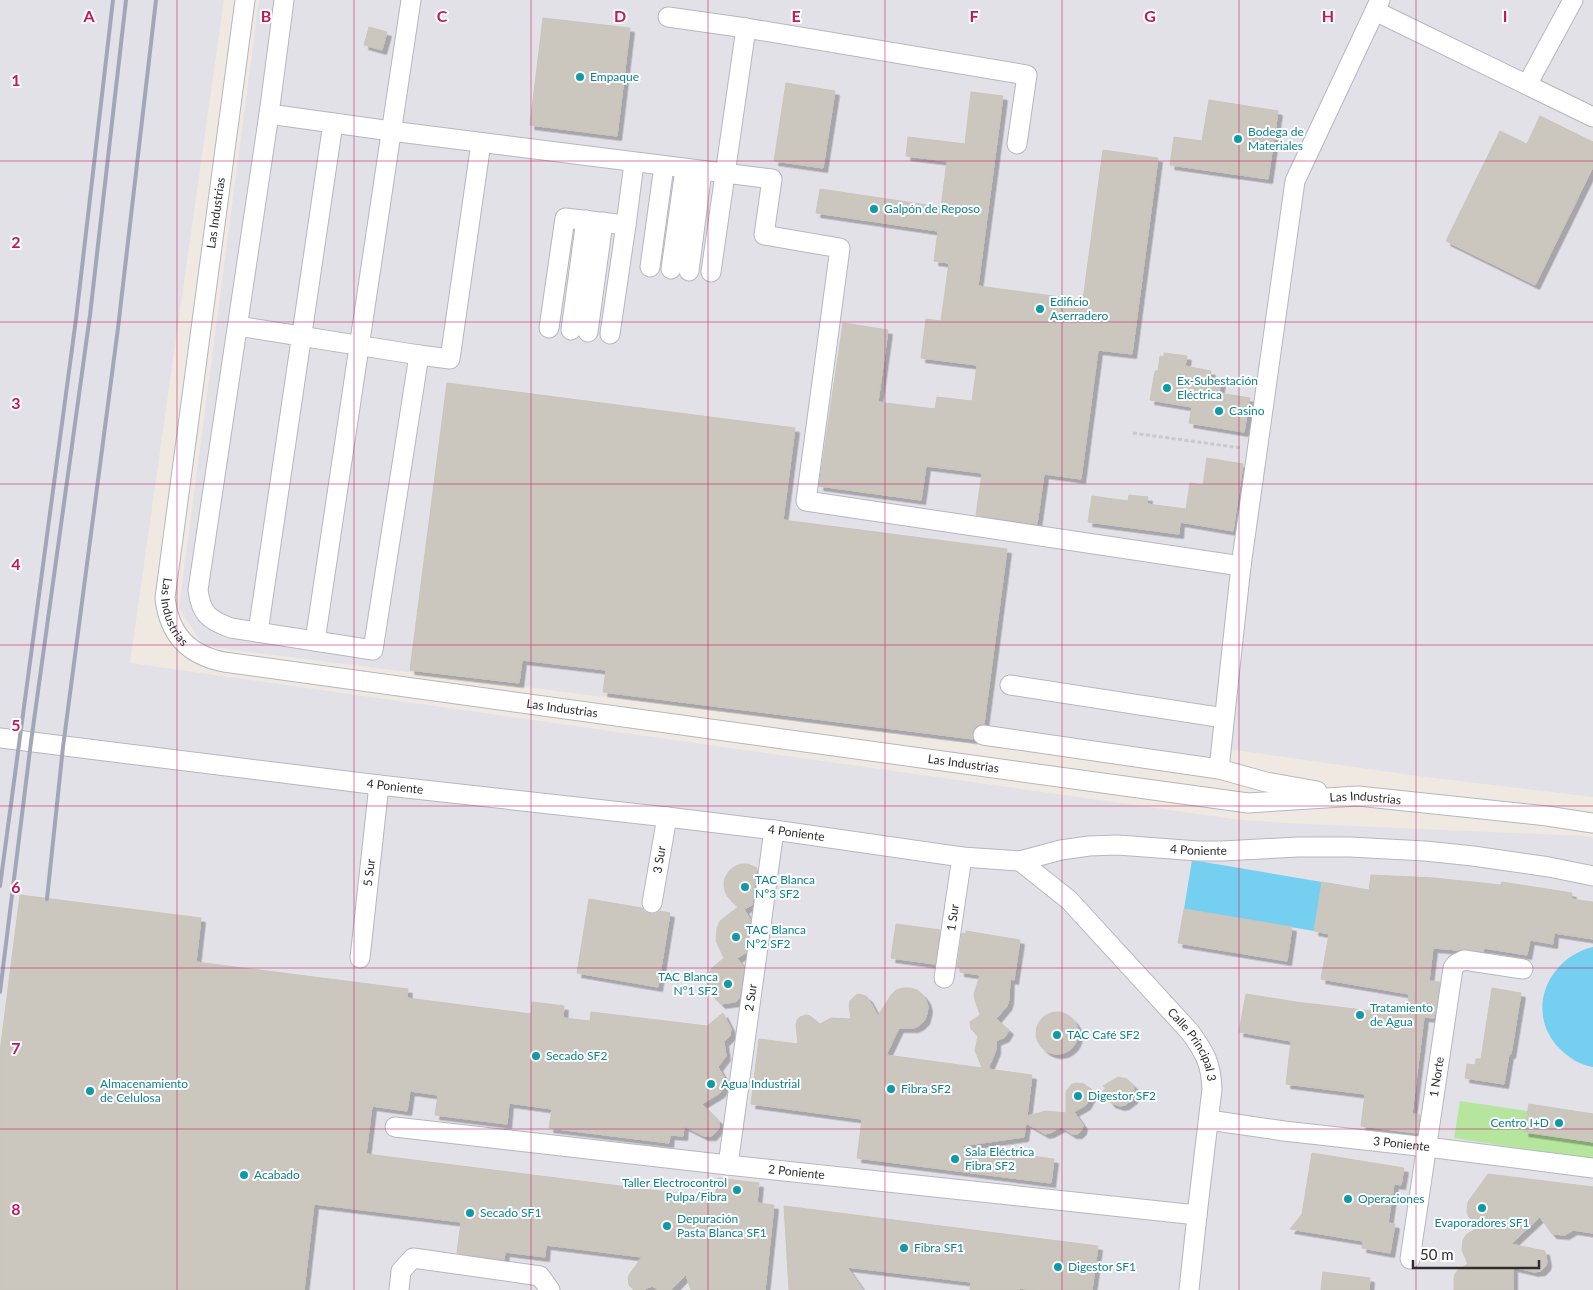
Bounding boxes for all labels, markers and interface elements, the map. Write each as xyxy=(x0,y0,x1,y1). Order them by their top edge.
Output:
text: A xyxy=(82,6,95,25)
text: B xyxy=(261,6,271,25)
text: C xyxy=(437,6,448,25)
text: D xyxy=(614,6,626,25)
text: E xyxy=(791,6,801,25)
text: F xyxy=(969,6,979,25)
text: G xyxy=(1144,6,1156,25)
text: H xyxy=(1322,6,1334,25)
text: I xyxy=(1503,6,1507,25)
place label: Empaque xyxy=(590,69,639,84)
text: 1 xyxy=(11,70,21,89)
marker: Empaque xyxy=(574,71,586,83)
place label: Bodega de Materiales xyxy=(1248,124,1304,153)
marker: Bodega de Materiales xyxy=(1232,133,1244,145)
street label: Las Industrias xyxy=(203,176,228,249)
place label: Galpón de Reposo xyxy=(884,201,980,216)
marker: Galpón de Reposo xyxy=(868,203,880,215)
text: 2 xyxy=(11,232,21,251)
place label: Edificio Aserradero xyxy=(1050,294,1108,323)
marker: Edificio Aserradero xyxy=(1034,303,1046,315)
place label: Ex-Subestación Eléctrica xyxy=(1177,373,1258,402)
marker: Ex-Subestación Eléctrica xyxy=(1161,382,1173,394)
text: 3 xyxy=(11,393,21,412)
place label: Casino xyxy=(1229,403,1265,418)
marker: Casino xyxy=(1213,405,1225,417)
text: 4 xyxy=(11,554,21,573)
street label: Las Industrias xyxy=(158,577,191,649)
street label: Las Industrias xyxy=(526,696,599,720)
text: 5 xyxy=(11,715,21,734)
street label: Las Industrias xyxy=(927,751,1000,776)
street label: 4 Poniente xyxy=(366,776,424,797)
street label: Las Industrias xyxy=(1329,788,1402,808)
street label: 4 Poniente xyxy=(767,821,826,844)
street label: 4 Poniente xyxy=(1170,841,1227,858)
street label: 3 Sur xyxy=(649,844,669,874)
street label: 5 Sur xyxy=(360,857,378,887)
place label: TAC Blanca N°3 SF2 xyxy=(755,872,815,901)
text: 6 xyxy=(11,877,21,896)
marker: TAC Blanca N°3 SF2 xyxy=(739,881,751,893)
street label: 1 Sur xyxy=(943,902,962,932)
place label: TAC Blanca N°2 SF2 xyxy=(746,922,806,951)
marker: TAC Blanca N°2 SF2 xyxy=(730,931,742,943)
place label: TAC Blanca N°1 SF2 xyxy=(658,969,718,998)
marker: TAC Blanca N°1 SF2 xyxy=(722,978,734,990)
street label: 2 Sur xyxy=(741,982,760,1012)
place label: Tratamiento de Agua xyxy=(1370,1000,1433,1029)
street label: Calle Principal 3 xyxy=(1165,1005,1219,1082)
marker: Tratamiento de Agua xyxy=(1354,1009,1366,1021)
place label: TAC Café SF2 xyxy=(1067,1027,1140,1042)
marker: TAC Café SF2 xyxy=(1051,1029,1063,1041)
text: 7 xyxy=(11,1038,21,1057)
place label: Secado SF2 xyxy=(546,1048,607,1063)
marker: Secado SF2 xyxy=(530,1050,542,1062)
street label: 1 Norte xyxy=(1426,1056,1447,1098)
place label: Almacenamiento de Celulosa xyxy=(100,1076,188,1105)
place label: Agua Industrial xyxy=(721,1076,800,1091)
marker: Agua Industrial xyxy=(705,1078,717,1090)
place label: Fibra SF2 xyxy=(901,1081,951,1096)
marker: Fibra SF2 xyxy=(885,1083,897,1095)
marker: Almacenamiento de Celulosa xyxy=(84,1085,96,1097)
place label: Digestor SF2 xyxy=(1088,1088,1156,1103)
marker: Digestor SF2 xyxy=(1072,1090,1084,1102)
place label: Centro I+D xyxy=(1490,1115,1549,1130)
marker: Centro I+D xyxy=(1553,1117,1565,1129)
street label: 3 Poniente xyxy=(1372,1133,1431,1154)
place label: Sala Eléctrica Fibra SF2 xyxy=(965,1144,1034,1173)
marker: Sala Eléctrica Fibra SF2 xyxy=(949,1153,961,1165)
street label: 2 Poniente xyxy=(767,1161,826,1182)
place label: Acabado xyxy=(254,1167,300,1182)
marker: Acabado xyxy=(238,1169,250,1181)
place label: Taller Electrocontrol Pulpa/Fibra xyxy=(622,1175,727,1204)
marker: Taller Electrocontrol Pulpa/Fibra xyxy=(731,1184,743,1196)
place label: Operaciones xyxy=(1358,1191,1424,1206)
marker: Operaciones xyxy=(1342,1193,1354,1205)
text: 8 xyxy=(11,1199,21,1218)
marker: Evaporadores SF1 xyxy=(1476,1202,1488,1214)
place label: Secado SF1 xyxy=(480,1205,541,1220)
marker: Secado SF1 xyxy=(464,1207,476,1219)
place label: Depuración Pasta Blanca SF1 xyxy=(677,1211,767,1240)
place label: Evaporadores SF1 xyxy=(1435,1215,1530,1230)
marker: Depuración Pasta Blanca SF1 xyxy=(661,1220,673,1232)
scale bar xyxy=(1413,1238,1539,1270)
place label: Fibra SF1 xyxy=(914,1240,964,1255)
marker: Fibra SF1 xyxy=(898,1242,910,1254)
text: 50 m xyxy=(1420,1245,1454,1263)
place label: Digestor SF1 xyxy=(1068,1259,1136,1274)
marker: Digestor SF1 xyxy=(1052,1261,1064,1273)

